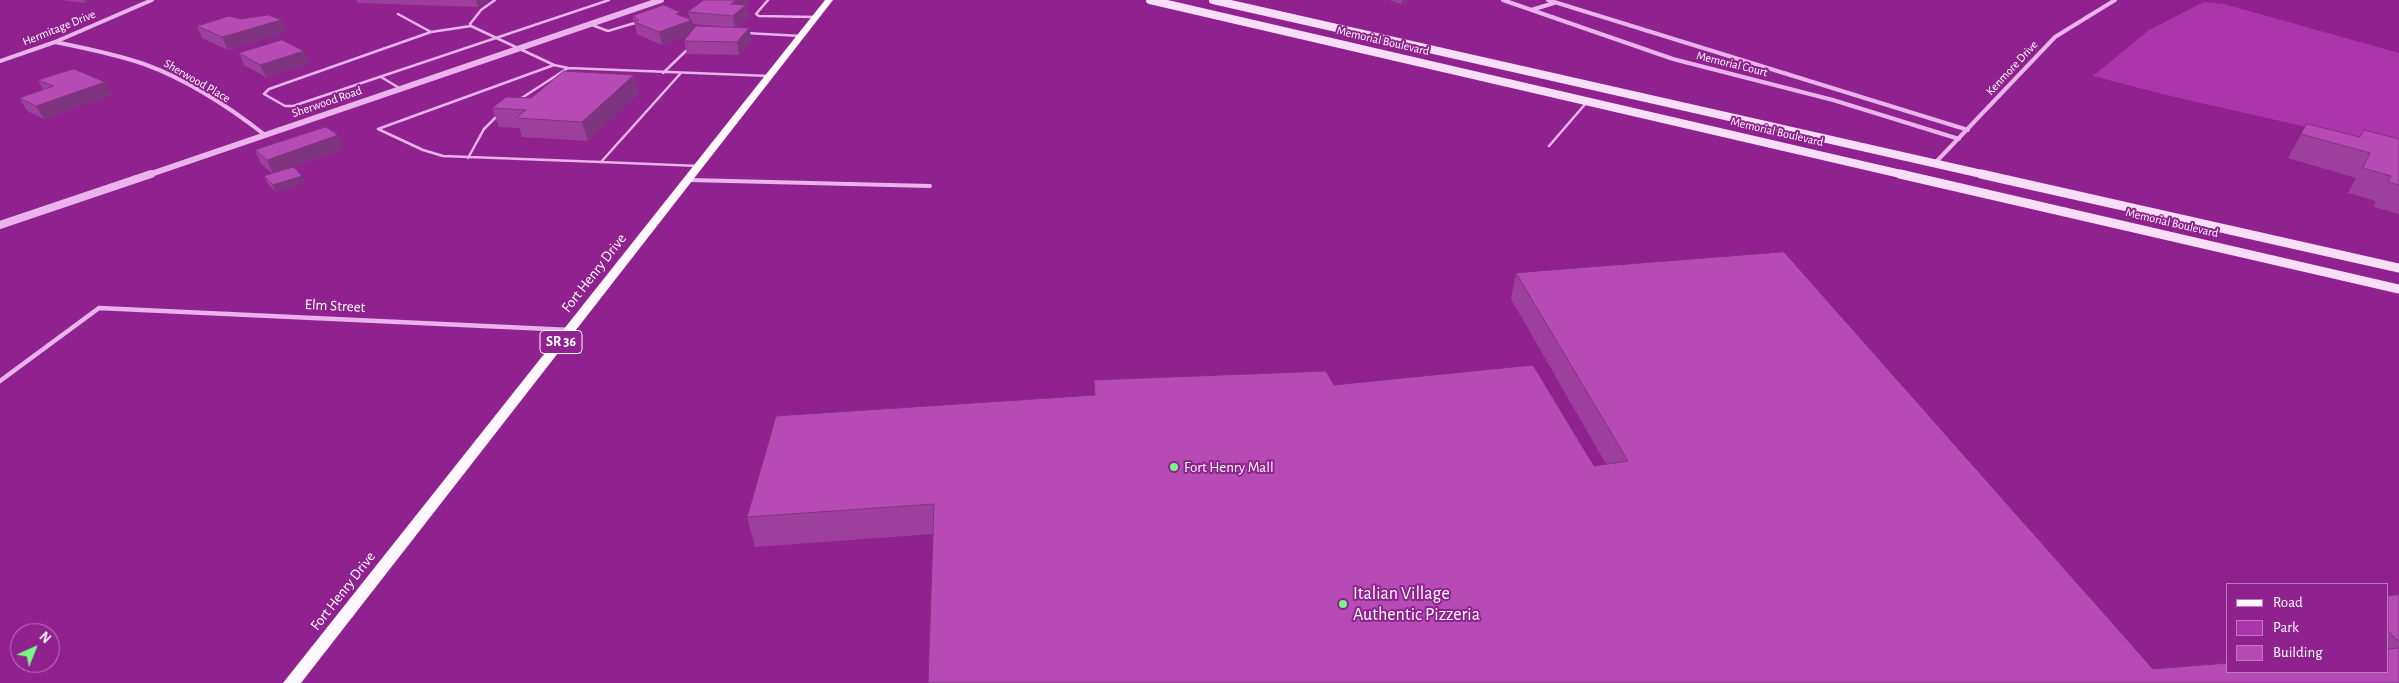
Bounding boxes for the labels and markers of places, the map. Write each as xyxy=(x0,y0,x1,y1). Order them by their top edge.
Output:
place label: Fort Henry Mall xyxy=(1184,458,1274,476)
marker: Fort Henry Mall xyxy=(1168,461,1180,473)
place label: Italian Village Authentic Pizzeria xyxy=(1353,583,1480,626)
marker: Italian Village Authentic Pizzeria xyxy=(1337,598,1349,610)

